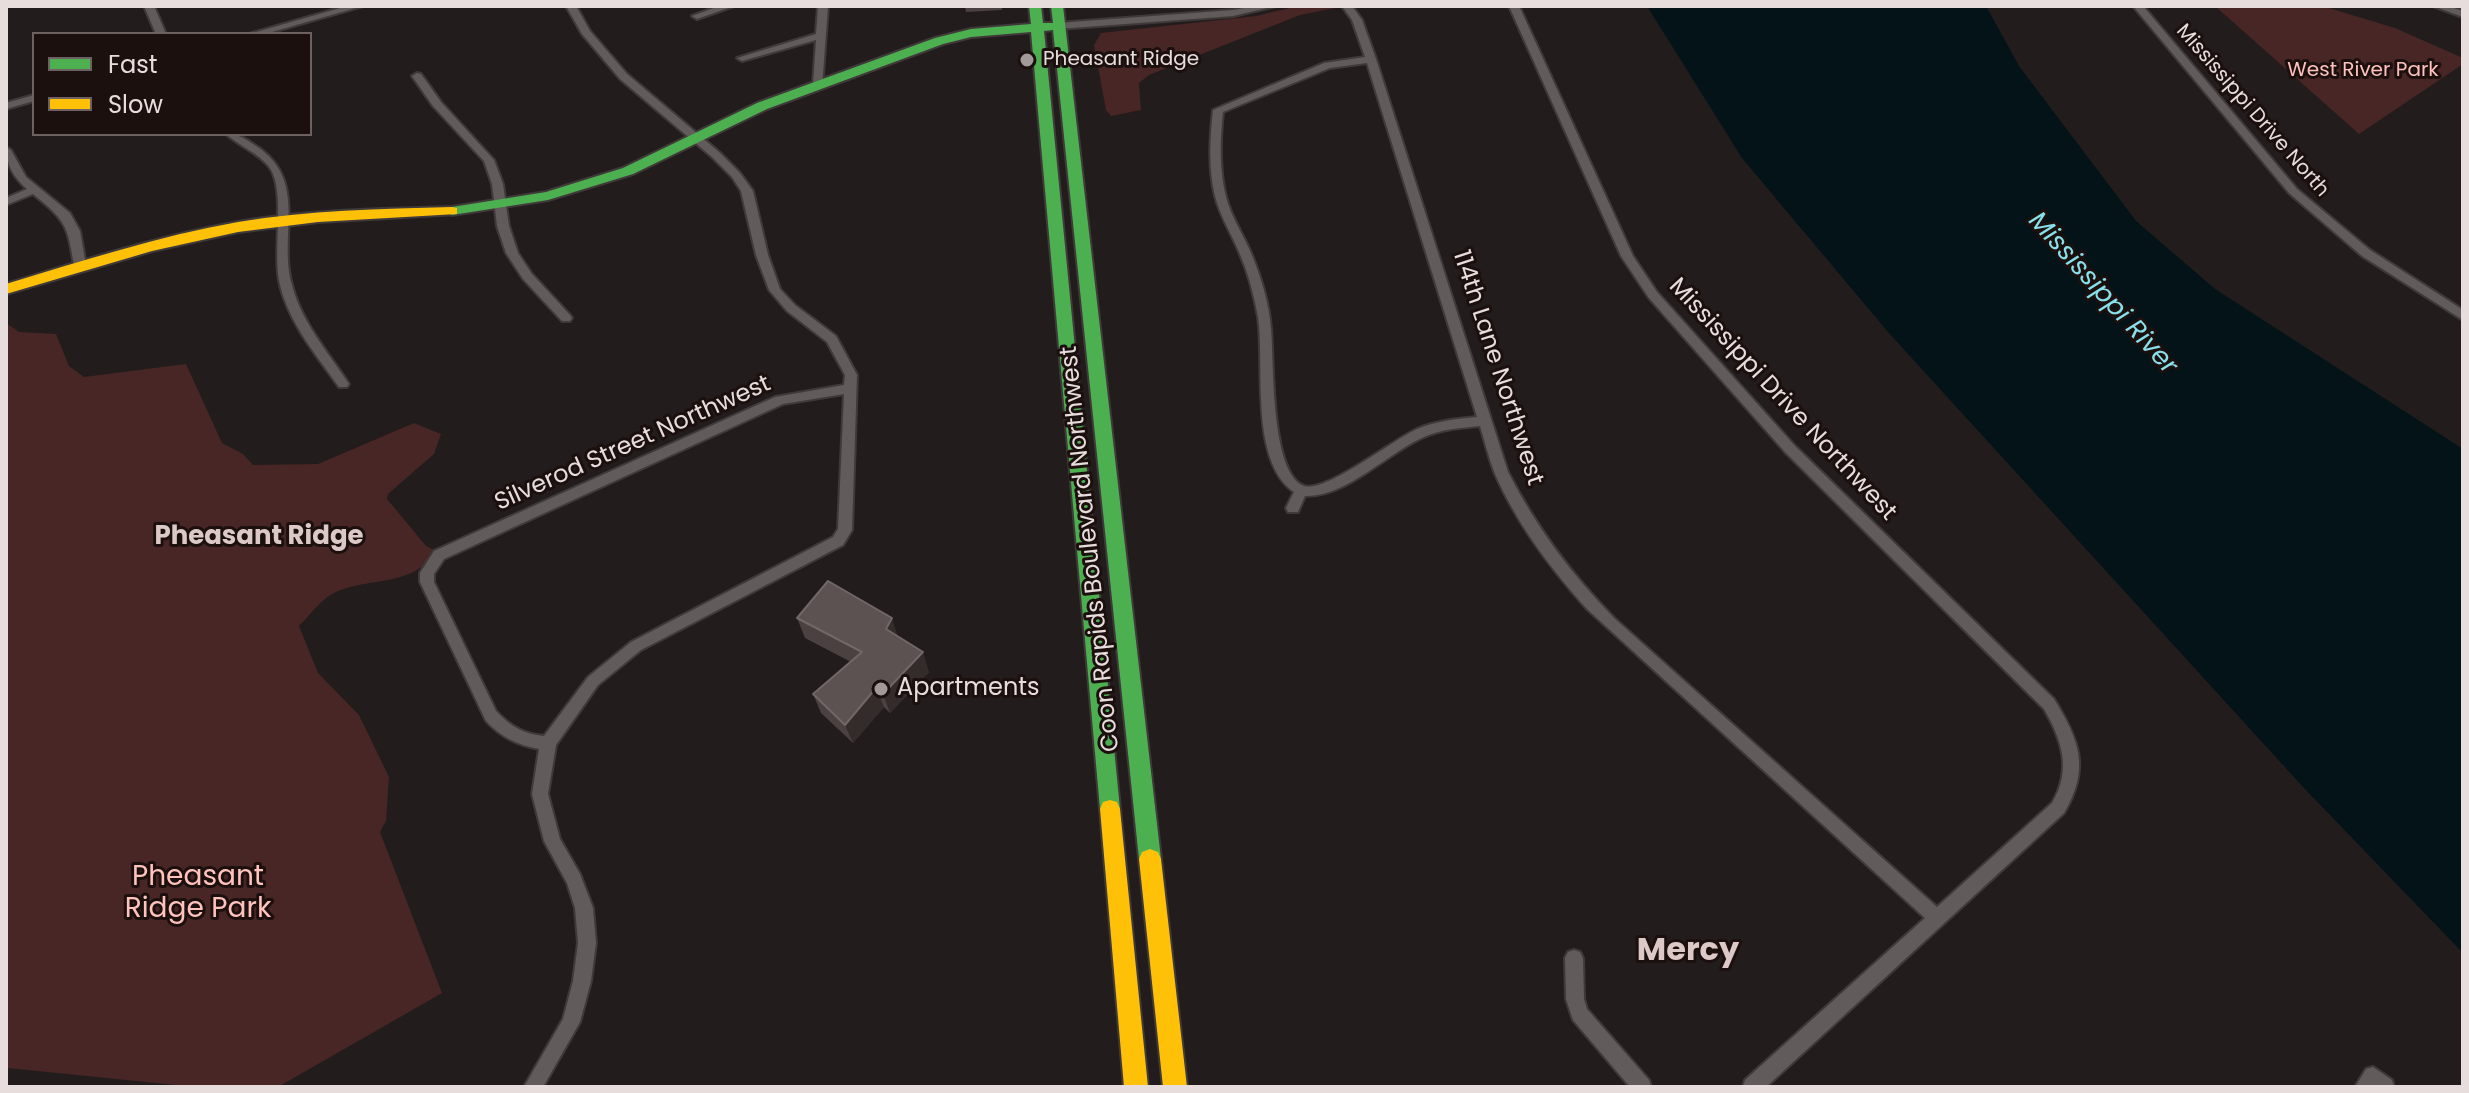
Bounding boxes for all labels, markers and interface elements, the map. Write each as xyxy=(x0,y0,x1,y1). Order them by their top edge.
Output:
street label: Mississippi Drive North xyxy=(2170,20,2334,202)
legend xyxy=(32,32,312,136)
text: Fast xyxy=(108,48,158,81)
place label: Pheasant Ridge xyxy=(1043,48,1199,72)
marker: Pheasant Ridge xyxy=(1018,51,1036,69)
park label: West River Park xyxy=(2287,59,2439,83)
text: Slow xyxy=(108,88,163,121)
water label: Mississippi River xyxy=(2021,206,2183,382)
street label: 114th Lane Northwest xyxy=(1445,247,1549,489)
street label: Mississippi Drive Northwest xyxy=(1662,273,1902,527)
street label: Coon Rapids Boulevard Northwest xyxy=(1055,345,1127,753)
street label: Silverod Street Northwest xyxy=(491,370,775,518)
district label: Pheasant Ridge xyxy=(154,521,364,553)
place label: Apartments xyxy=(897,675,1040,703)
marker: Apartments xyxy=(872,680,890,698)
park label: Pheasant Ridge Park xyxy=(125,861,271,927)
district label: Mercy xyxy=(1637,933,1739,971)

